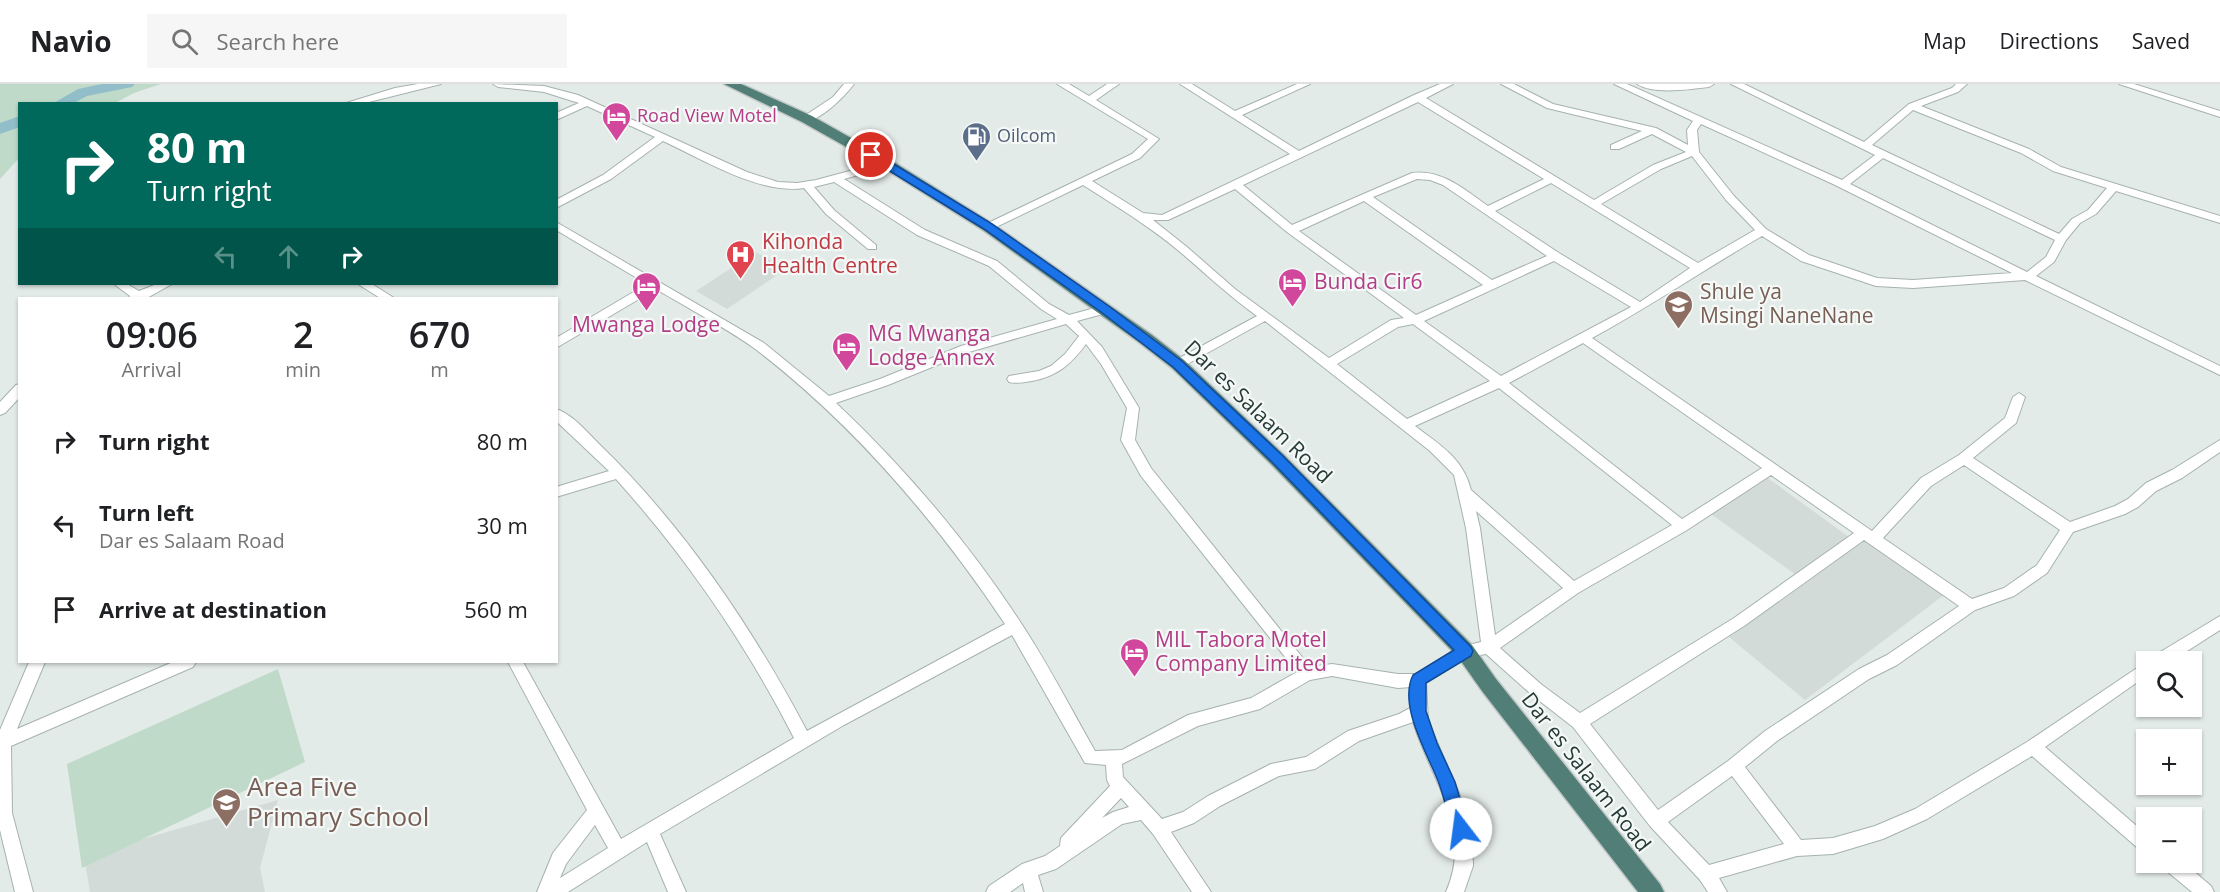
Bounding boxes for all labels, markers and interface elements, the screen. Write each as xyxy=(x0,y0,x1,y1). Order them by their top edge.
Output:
search box xyxy=(147,14,567,68)
text: Navio xyxy=(30,22,111,60)
icon: search xyxy=(168,25,201,58)
text: Search here xyxy=(216,26,339,56)
text: Map xyxy=(1923,27,1966,55)
text: Directions xyxy=(1999,27,2099,55)
text: Saved xyxy=(2132,27,2190,55)
hotel icon: Road View Motel xyxy=(600,100,632,142)
place label: Road View Motel xyxy=(637,103,777,127)
text: 80 m xyxy=(147,118,247,175)
fuel station icon: Oilcom xyxy=(960,120,992,162)
place label: Oilcom xyxy=(997,123,1056,147)
icon: right xyxy=(48,126,126,204)
pin xyxy=(845,129,896,180)
icon: arrive xyxy=(854,138,887,171)
text: Turn right xyxy=(147,172,272,209)
place label: Kihonda Health Centre xyxy=(762,227,898,279)
hospital icon: Kihonda Health Centre xyxy=(725,238,757,280)
icon: left xyxy=(209,240,242,273)
icon: ahead xyxy=(272,240,305,273)
icon: right xyxy=(335,240,368,273)
hotel icon: Bunda Cir6 xyxy=(1277,266,1309,308)
place label: Bunda Cir6 xyxy=(1314,267,1422,295)
hotel icon: Mwanga Lodge xyxy=(630,270,662,312)
place label: Shule ya Msingi NaneNane xyxy=(1700,277,1874,329)
school or university icon: Shule ya Msingi NaneNane xyxy=(1663,288,1695,330)
text: 09:06 xyxy=(106,310,198,359)
text: 2 xyxy=(293,310,314,359)
text: 670 xyxy=(409,310,470,359)
place label: Mwanga Lodge xyxy=(572,310,720,338)
place label: MG Mwanga Lodge Annex xyxy=(868,319,995,371)
hotel icon: MG Mwanga Lodge Annex xyxy=(831,330,863,372)
street label: Dar es Salaam Road xyxy=(1179,333,1339,489)
text: Arrival xyxy=(122,356,182,383)
text: min xyxy=(285,356,321,383)
text: m xyxy=(430,356,449,383)
icon: right xyxy=(48,425,81,458)
text: Turn right xyxy=(99,426,210,456)
text: 80 m xyxy=(477,426,528,456)
text: Turn left xyxy=(99,497,194,527)
icon: left xyxy=(48,509,81,542)
text: 30 m xyxy=(477,510,528,540)
text: Dar es Salaam Road xyxy=(99,527,285,554)
icon: arrive xyxy=(48,593,81,626)
text: Arrive at destination xyxy=(99,594,327,624)
text: 560 m xyxy=(464,594,528,624)
place label: MIL Tabora Motel Company Limited xyxy=(1155,625,1327,677)
hotel icon: MIL Tabora Motel Company Limited xyxy=(1118,636,1150,678)
map controls xyxy=(2136,651,2202,873)
button: search xyxy=(2136,651,2202,717)
street label: Dar es Salaam Road xyxy=(1516,686,1658,857)
button: + xyxy=(2136,729,2202,795)
place label: Area Five Primary School xyxy=(247,768,429,834)
school or university icon: Area Five Primary School xyxy=(210,786,242,828)
position arrow xyxy=(1429,797,1493,861)
button: − xyxy=(2136,807,2202,873)

